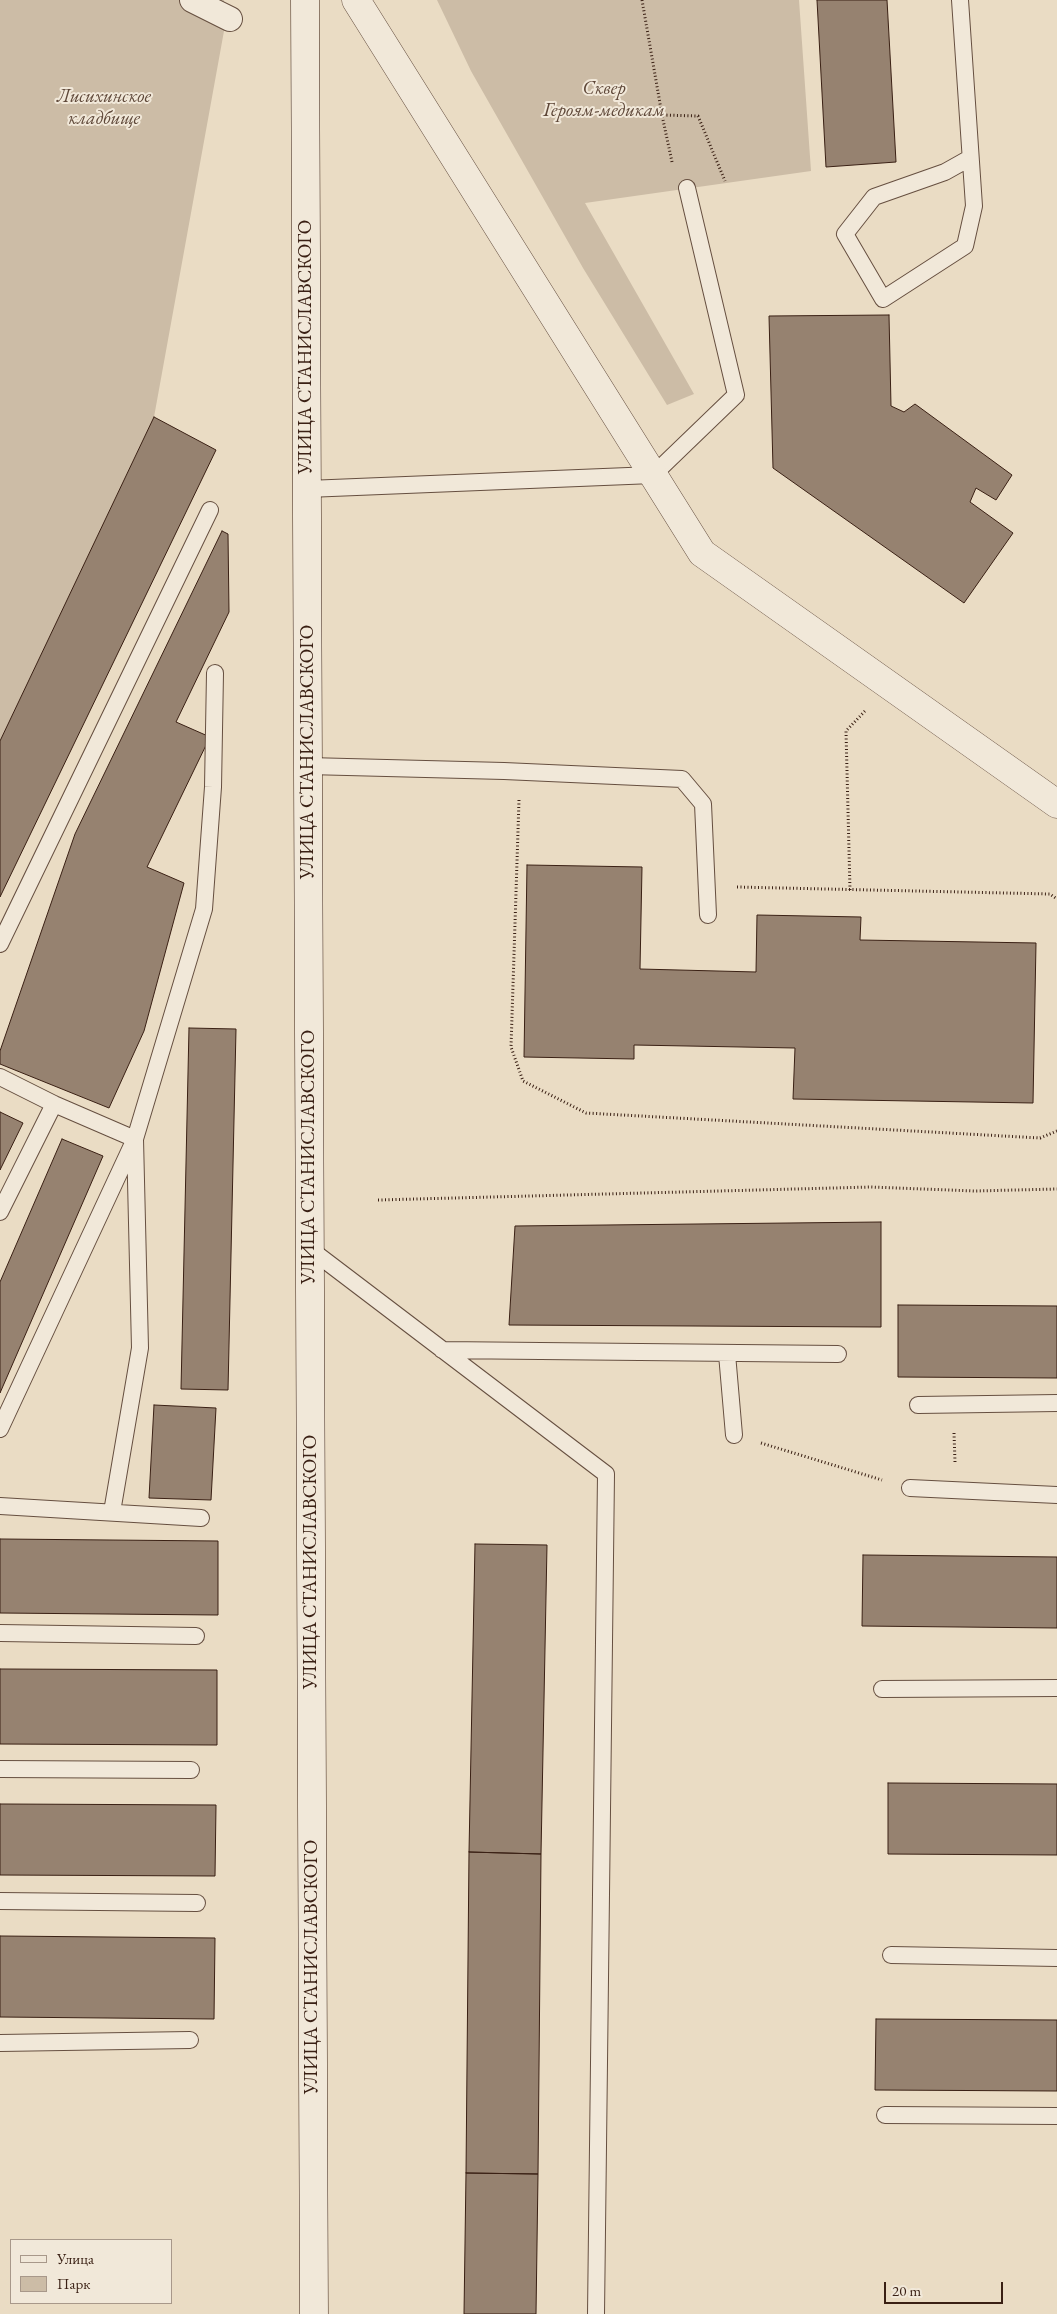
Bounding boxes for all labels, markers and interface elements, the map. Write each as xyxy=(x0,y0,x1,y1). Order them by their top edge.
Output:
park label: Сквер Героям-медикам xyxy=(543,78,665,122)
park label: Лисихинское кладбище xyxy=(57,86,151,130)
street label: УЛИЦА СТАНИСЛАВСКОГО xyxy=(295,220,317,474)
street label: УЛИЦА СТАНИСЛАВСКОГО xyxy=(297,625,319,879)
street label: УЛИЦА СТАНИСЛАВСКОГО xyxy=(298,1030,320,1284)
street label: УЛИЦА СТАНИСЛАВСКОГО xyxy=(300,1435,322,1689)
street label: УЛИЦА СТАНИСЛАВСКОГО xyxy=(301,1840,323,2094)
legend xyxy=(10,2239,172,2304)
text: Улица xyxy=(57,2249,94,2268)
scale bar xyxy=(887,2272,1006,2304)
text: Парк xyxy=(57,2274,90,2293)
text: 20 m xyxy=(892,2281,921,2300)

